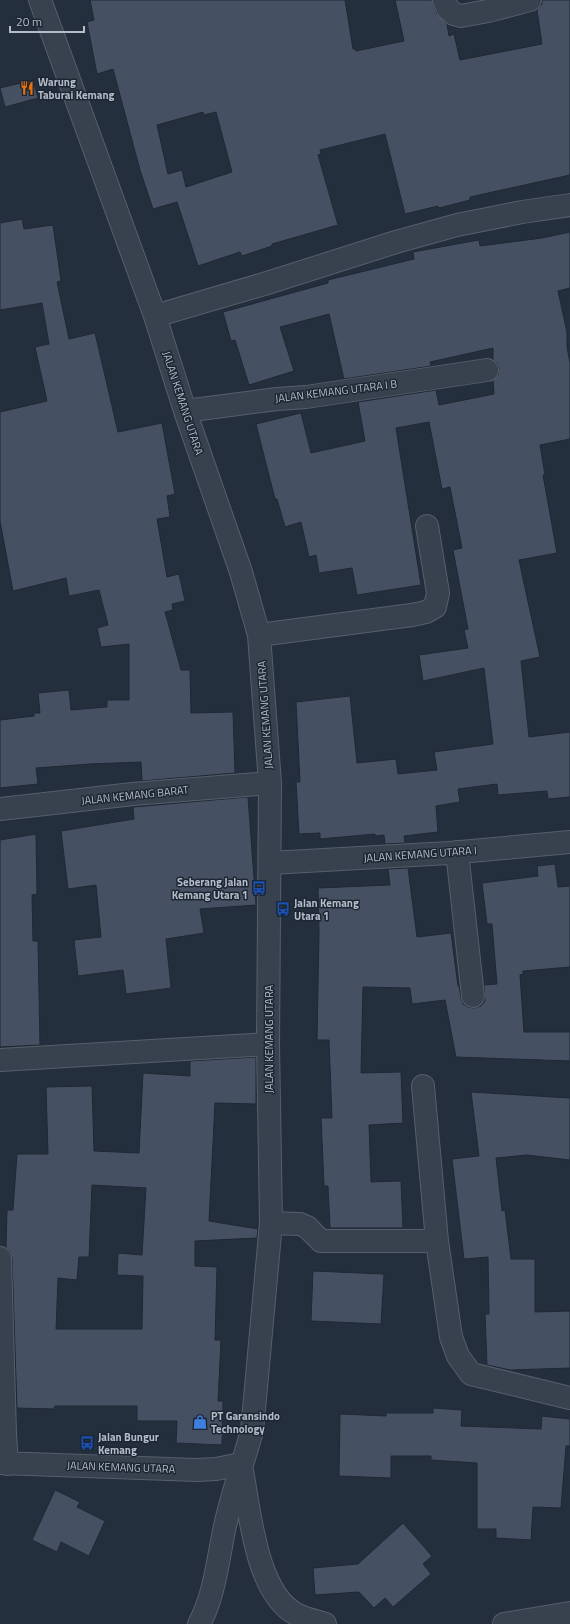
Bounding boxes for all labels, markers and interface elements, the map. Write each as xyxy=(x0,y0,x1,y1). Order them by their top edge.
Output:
scale bar xyxy=(10,8,84,34)
text: 20 m xyxy=(16,12,42,31)
place label: Warung Taburai Kemang xyxy=(38,74,115,103)
restaurant icon: Warung Taburai Kemang xyxy=(19,80,35,96)
street label: JALAN KEMANG UTARA xyxy=(159,349,207,457)
street label: JALAN KEMANG UTARA I B xyxy=(274,376,398,406)
street label: JALAN KEMANG UTARA xyxy=(253,660,277,770)
street label: JALAN KEMANG BARAT xyxy=(80,781,190,809)
street label: JALAN KEMANG UTARA I xyxy=(363,842,477,866)
place label: Seberang Jalan Kemang Utara 1 xyxy=(172,874,248,903)
bus stop icon: Seberang Jalan Kemang Utara 1 xyxy=(251,880,267,896)
place label: Jalan Kemang Utara 1 xyxy=(294,895,359,924)
bus stop icon: Jalan Kemang Utara 1 xyxy=(275,901,291,917)
street label: JALAN KEMANG UTARA xyxy=(261,984,277,1093)
place label: PT Garansindo Technology xyxy=(211,1408,280,1437)
shop icon: PT Garansindo Technology xyxy=(192,1414,208,1430)
place label: Jalan Bungur Kemang xyxy=(98,1429,159,1458)
bus stop icon: Jalan Bungur Kemang xyxy=(79,1435,95,1451)
street label: JALAN KEMANG UTARA xyxy=(67,1457,176,1477)

